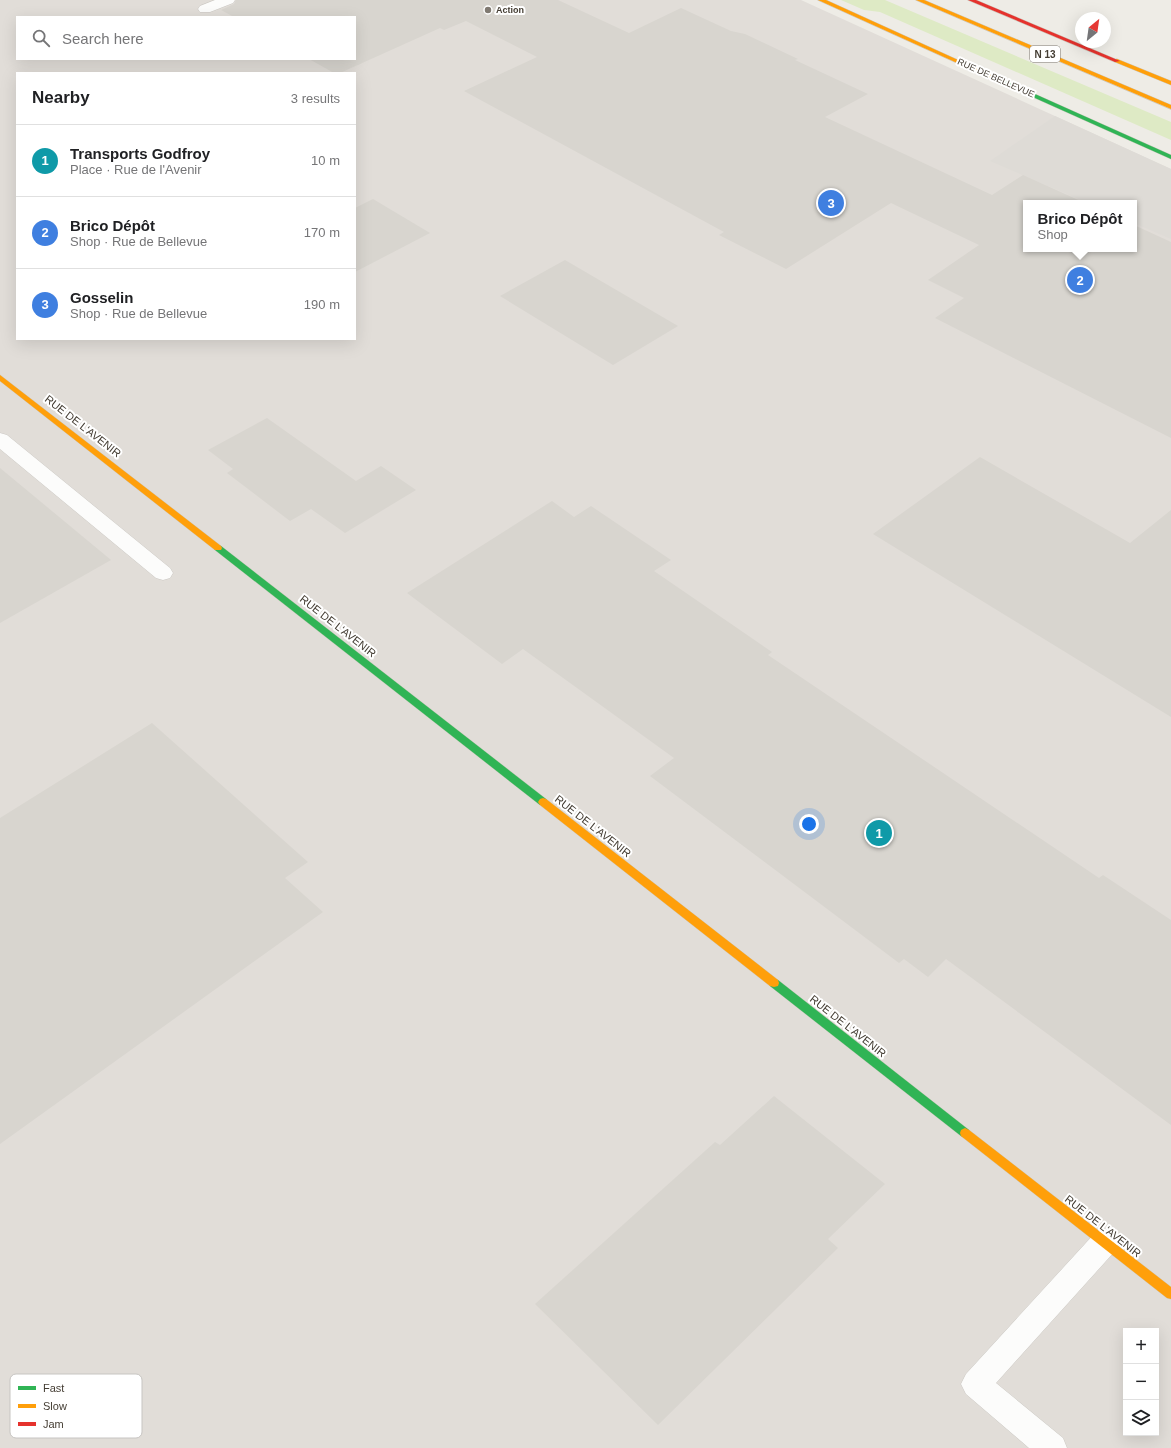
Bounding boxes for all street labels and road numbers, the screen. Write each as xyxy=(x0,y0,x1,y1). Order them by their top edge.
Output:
road number: N 13 xyxy=(1030,46,1060,62)
street label: RUE DE BELLEVUE xyxy=(956,57,1036,99)
street label: RUE DE L'AVENIR xyxy=(43,393,123,459)
street label: RUE DE L'AVENIR xyxy=(298,593,378,659)
street label: RUE DE L'AVENIR xyxy=(553,793,633,859)
street label: RUE DE L'AVENIR xyxy=(808,993,888,1059)
street label: RUE DE L'AVENIR xyxy=(1063,1193,1143,1259)

